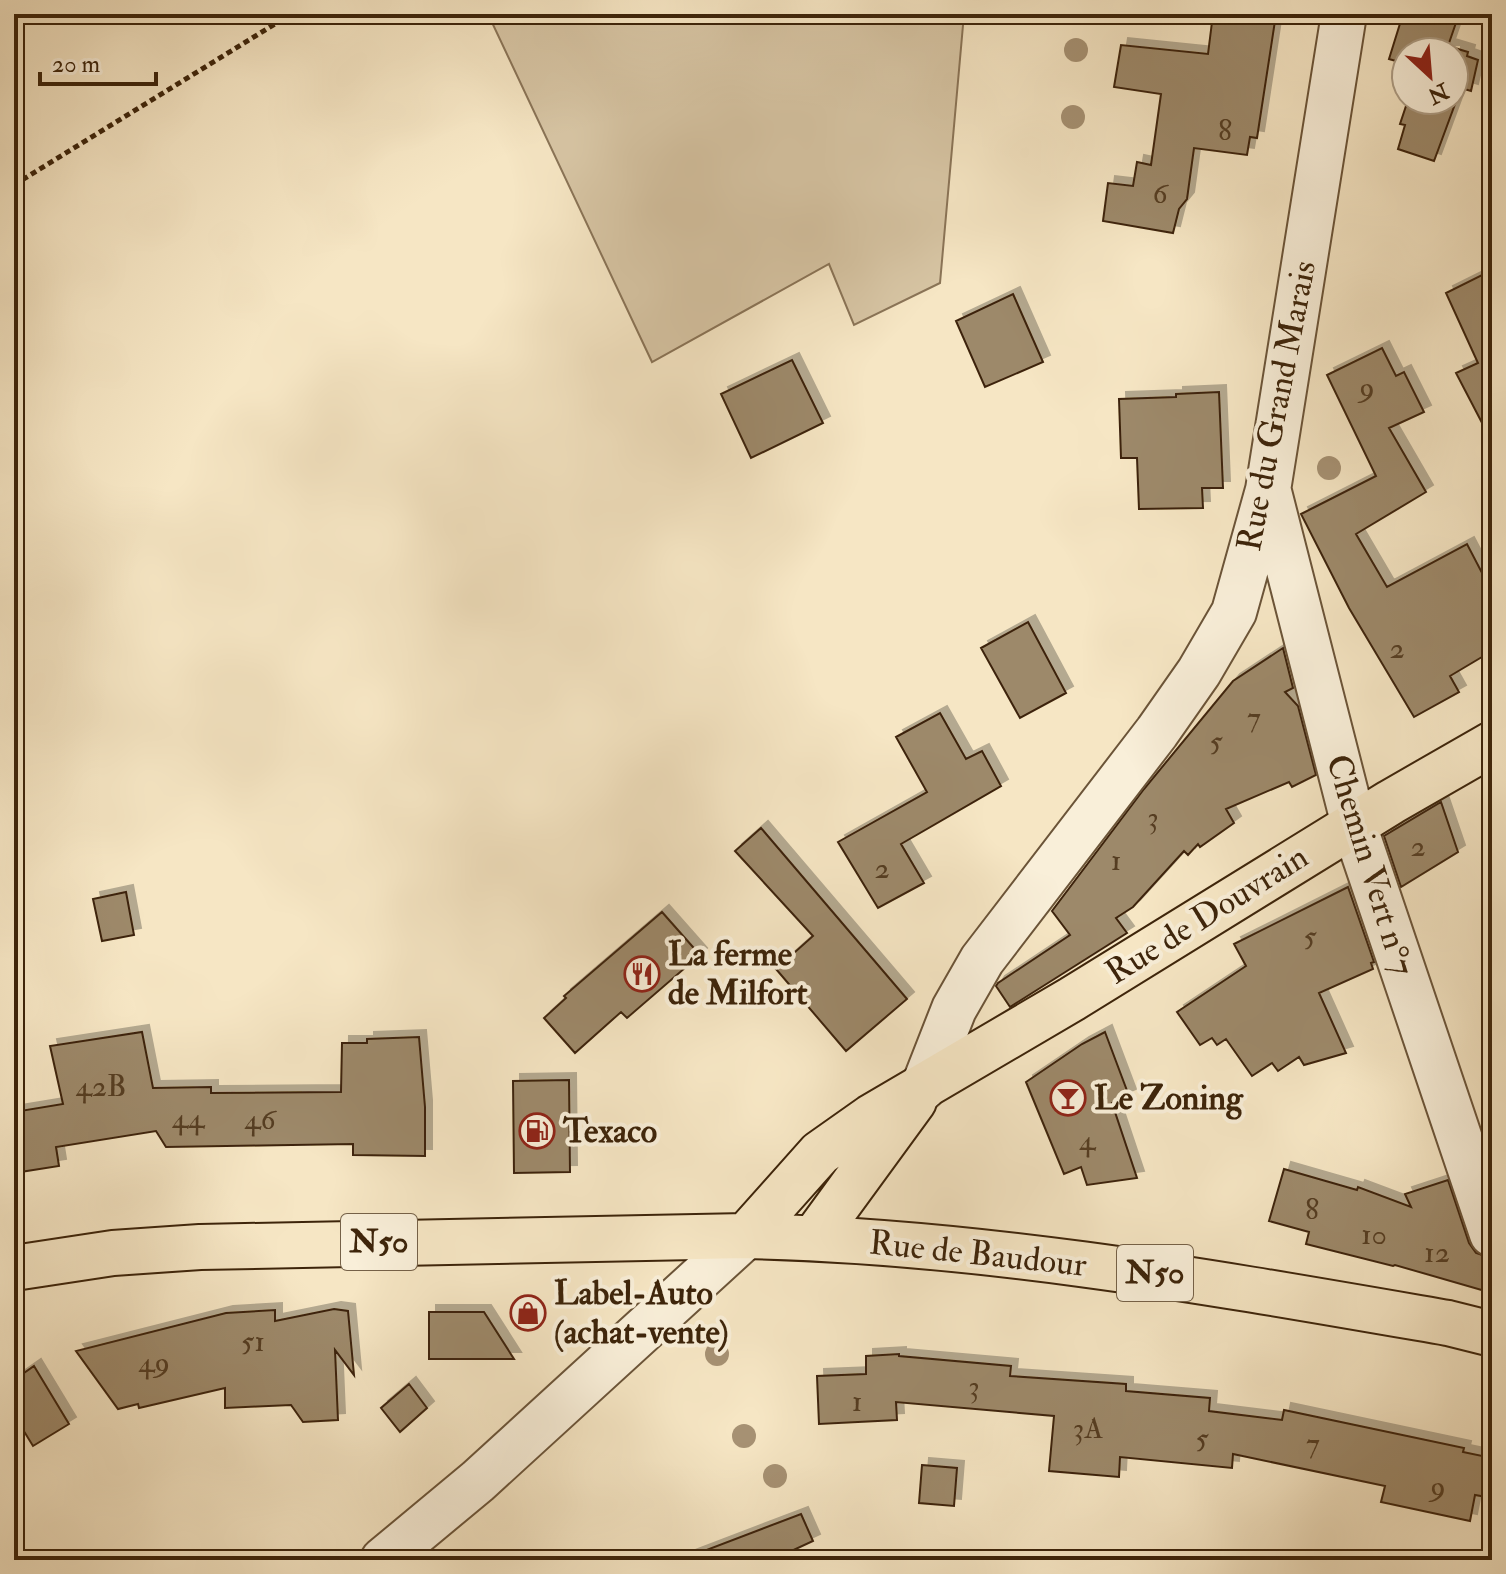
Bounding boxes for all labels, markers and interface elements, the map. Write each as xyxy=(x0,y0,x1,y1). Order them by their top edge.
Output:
scale bar xyxy=(40,36,156,86)
north arrow xyxy=(1390,36,1470,116)
text: 20 m xyxy=(52,49,101,80)
text: N xyxy=(1423,76,1454,110)
house number: 8 xyxy=(1218,112,1232,149)
house number: 6 xyxy=(1152,175,1169,212)
street label: Rue du Grand Marais xyxy=(1228,257,1326,555)
house number: 9 xyxy=(1357,369,1375,406)
house number: 2 xyxy=(1389,630,1405,667)
house number: 7 xyxy=(1247,699,1261,736)
house number: 5 xyxy=(1209,723,1223,760)
street label: Chemin Vert n°7 xyxy=(1316,749,1424,981)
house number: 3 xyxy=(1147,799,1159,836)
house number: 2 xyxy=(1410,828,1426,865)
street label: Rue de Douvrain xyxy=(1098,836,1316,994)
house number: 1 xyxy=(1111,842,1121,879)
house number: 2 xyxy=(874,850,890,887)
house number: 5 xyxy=(1303,918,1317,955)
place label: La ferme de Milfort xyxy=(668,933,808,1015)
restaurant icon: La ferme de Milfort xyxy=(623,955,661,993)
house number: 42B xyxy=(75,1068,127,1105)
place label: Le Zoning xyxy=(1094,1077,1244,1120)
bar icon: Le Zoning xyxy=(1049,1079,1087,1117)
house number: 44 xyxy=(172,1100,206,1137)
house number: 46 xyxy=(244,1101,278,1138)
place label: Texaco xyxy=(562,1110,657,1153)
fuel station icon: Texaco xyxy=(518,1112,556,1150)
house number: 4 xyxy=(1079,1122,1097,1159)
house number: 8 xyxy=(1305,1191,1319,1228)
road number: N50 xyxy=(341,1214,417,1270)
house number: 10 xyxy=(1361,1216,1387,1253)
street label: Rue de Baudour xyxy=(867,1221,1089,1287)
house number: 12 xyxy=(1424,1234,1450,1271)
road number: N50 xyxy=(1117,1245,1193,1301)
place label: Label-Auto (achat-vente) xyxy=(554,1272,729,1354)
shop icon: Label-Auto (achat-vente) xyxy=(509,1294,547,1332)
house number: 51 xyxy=(241,1323,265,1360)
house number: 49 xyxy=(138,1344,170,1381)
house number: 3 xyxy=(968,1368,980,1405)
house number: 1 xyxy=(852,1383,862,1420)
house number: 3A xyxy=(1073,1410,1103,1447)
house number: 5 xyxy=(1195,1420,1209,1457)
house number: 7 xyxy=(1306,1425,1320,1462)
house number: 9 xyxy=(1428,1468,1446,1505)

